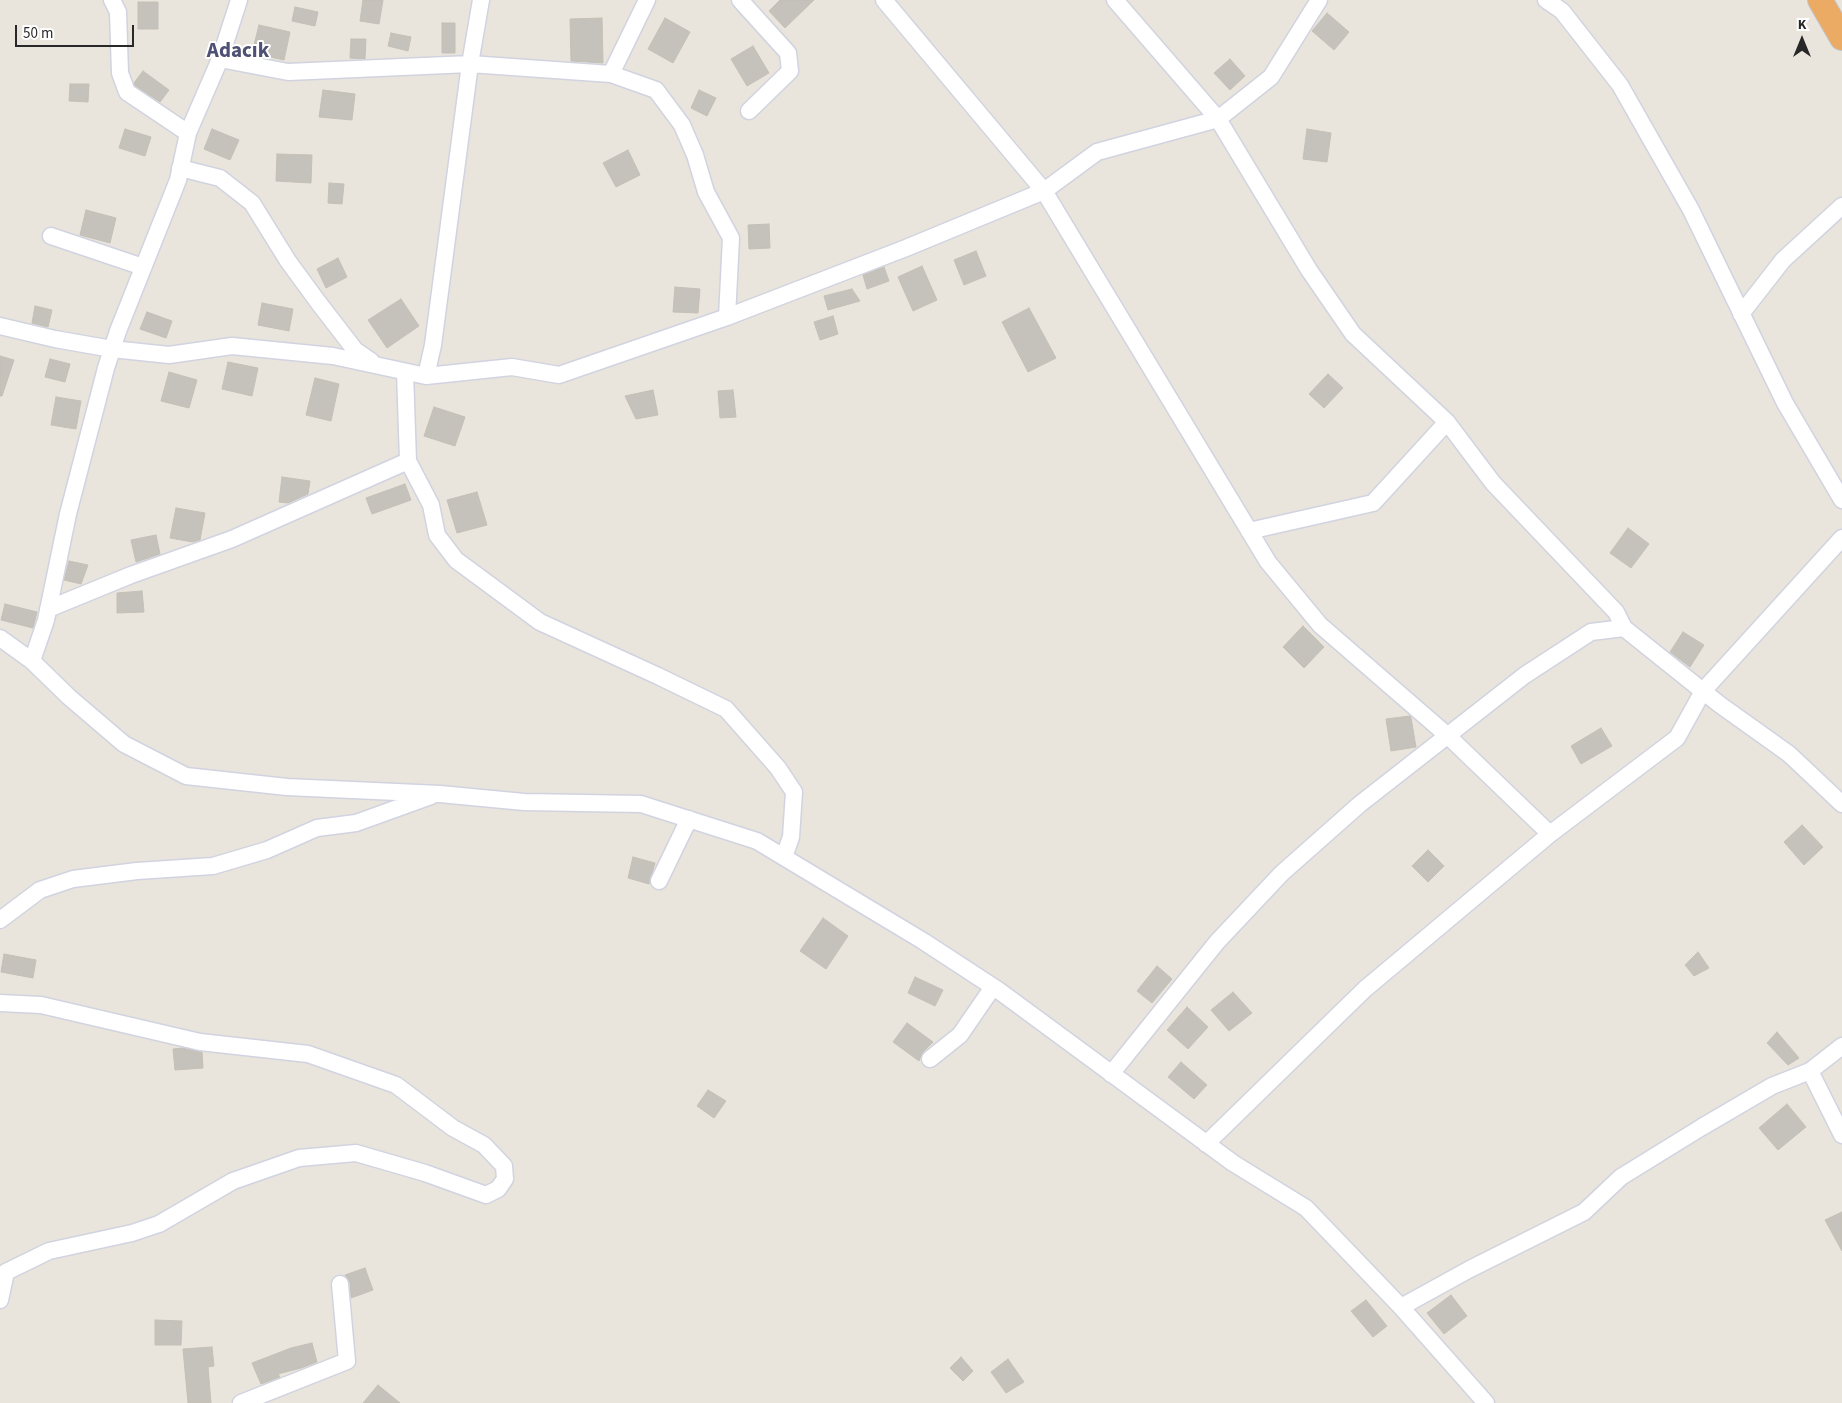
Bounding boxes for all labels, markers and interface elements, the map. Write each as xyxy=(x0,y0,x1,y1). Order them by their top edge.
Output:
scale bar xyxy=(18,15,136,47)
north arrow xyxy=(1777,15,1827,65)
text: K xyxy=(1798,15,1806,35)
text: 50 m xyxy=(23,23,53,44)
district label: Adacık xyxy=(207,39,269,65)

